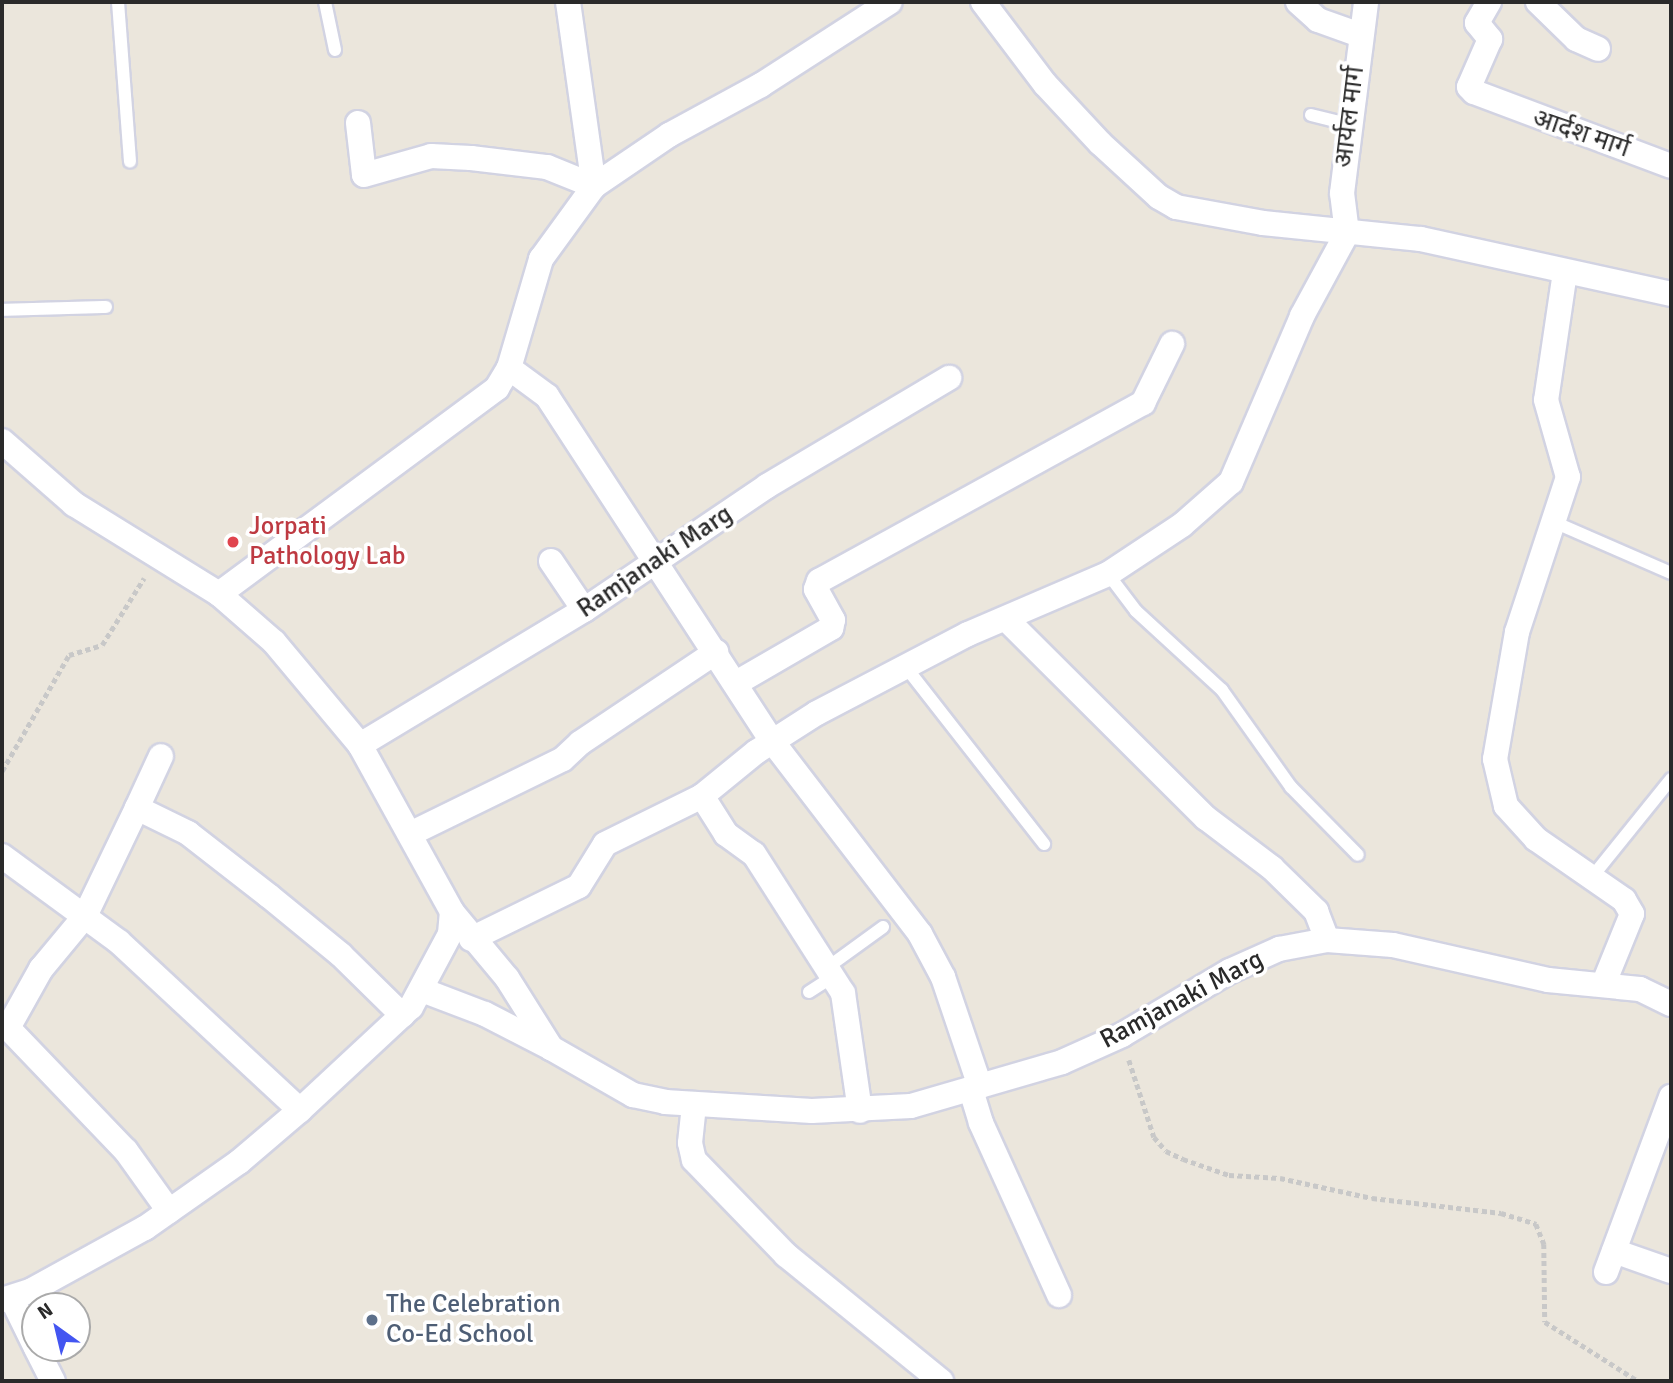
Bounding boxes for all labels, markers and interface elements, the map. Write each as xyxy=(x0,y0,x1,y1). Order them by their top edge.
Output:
street label: आर्यल मार्ग xyxy=(1328,65,1372,169)
street label: आर्दश मार्ग xyxy=(1528,103,1634,165)
street label: Ramjanaki Marg xyxy=(572,499,738,625)
place label: Jorpati Pathology Lab xyxy=(249,511,406,572)
marker: Jorpati Pathology Lab xyxy=(223,532,243,552)
street label: Ramjanaki Marg xyxy=(1095,944,1269,1056)
place label: The Celebration Co-Ed School xyxy=(386,1289,561,1350)
north arrow xyxy=(21,1292,91,1362)
text: N xyxy=(33,1298,58,1325)
marker: The Celebration Co-Ed School xyxy=(364,1312,380,1328)

